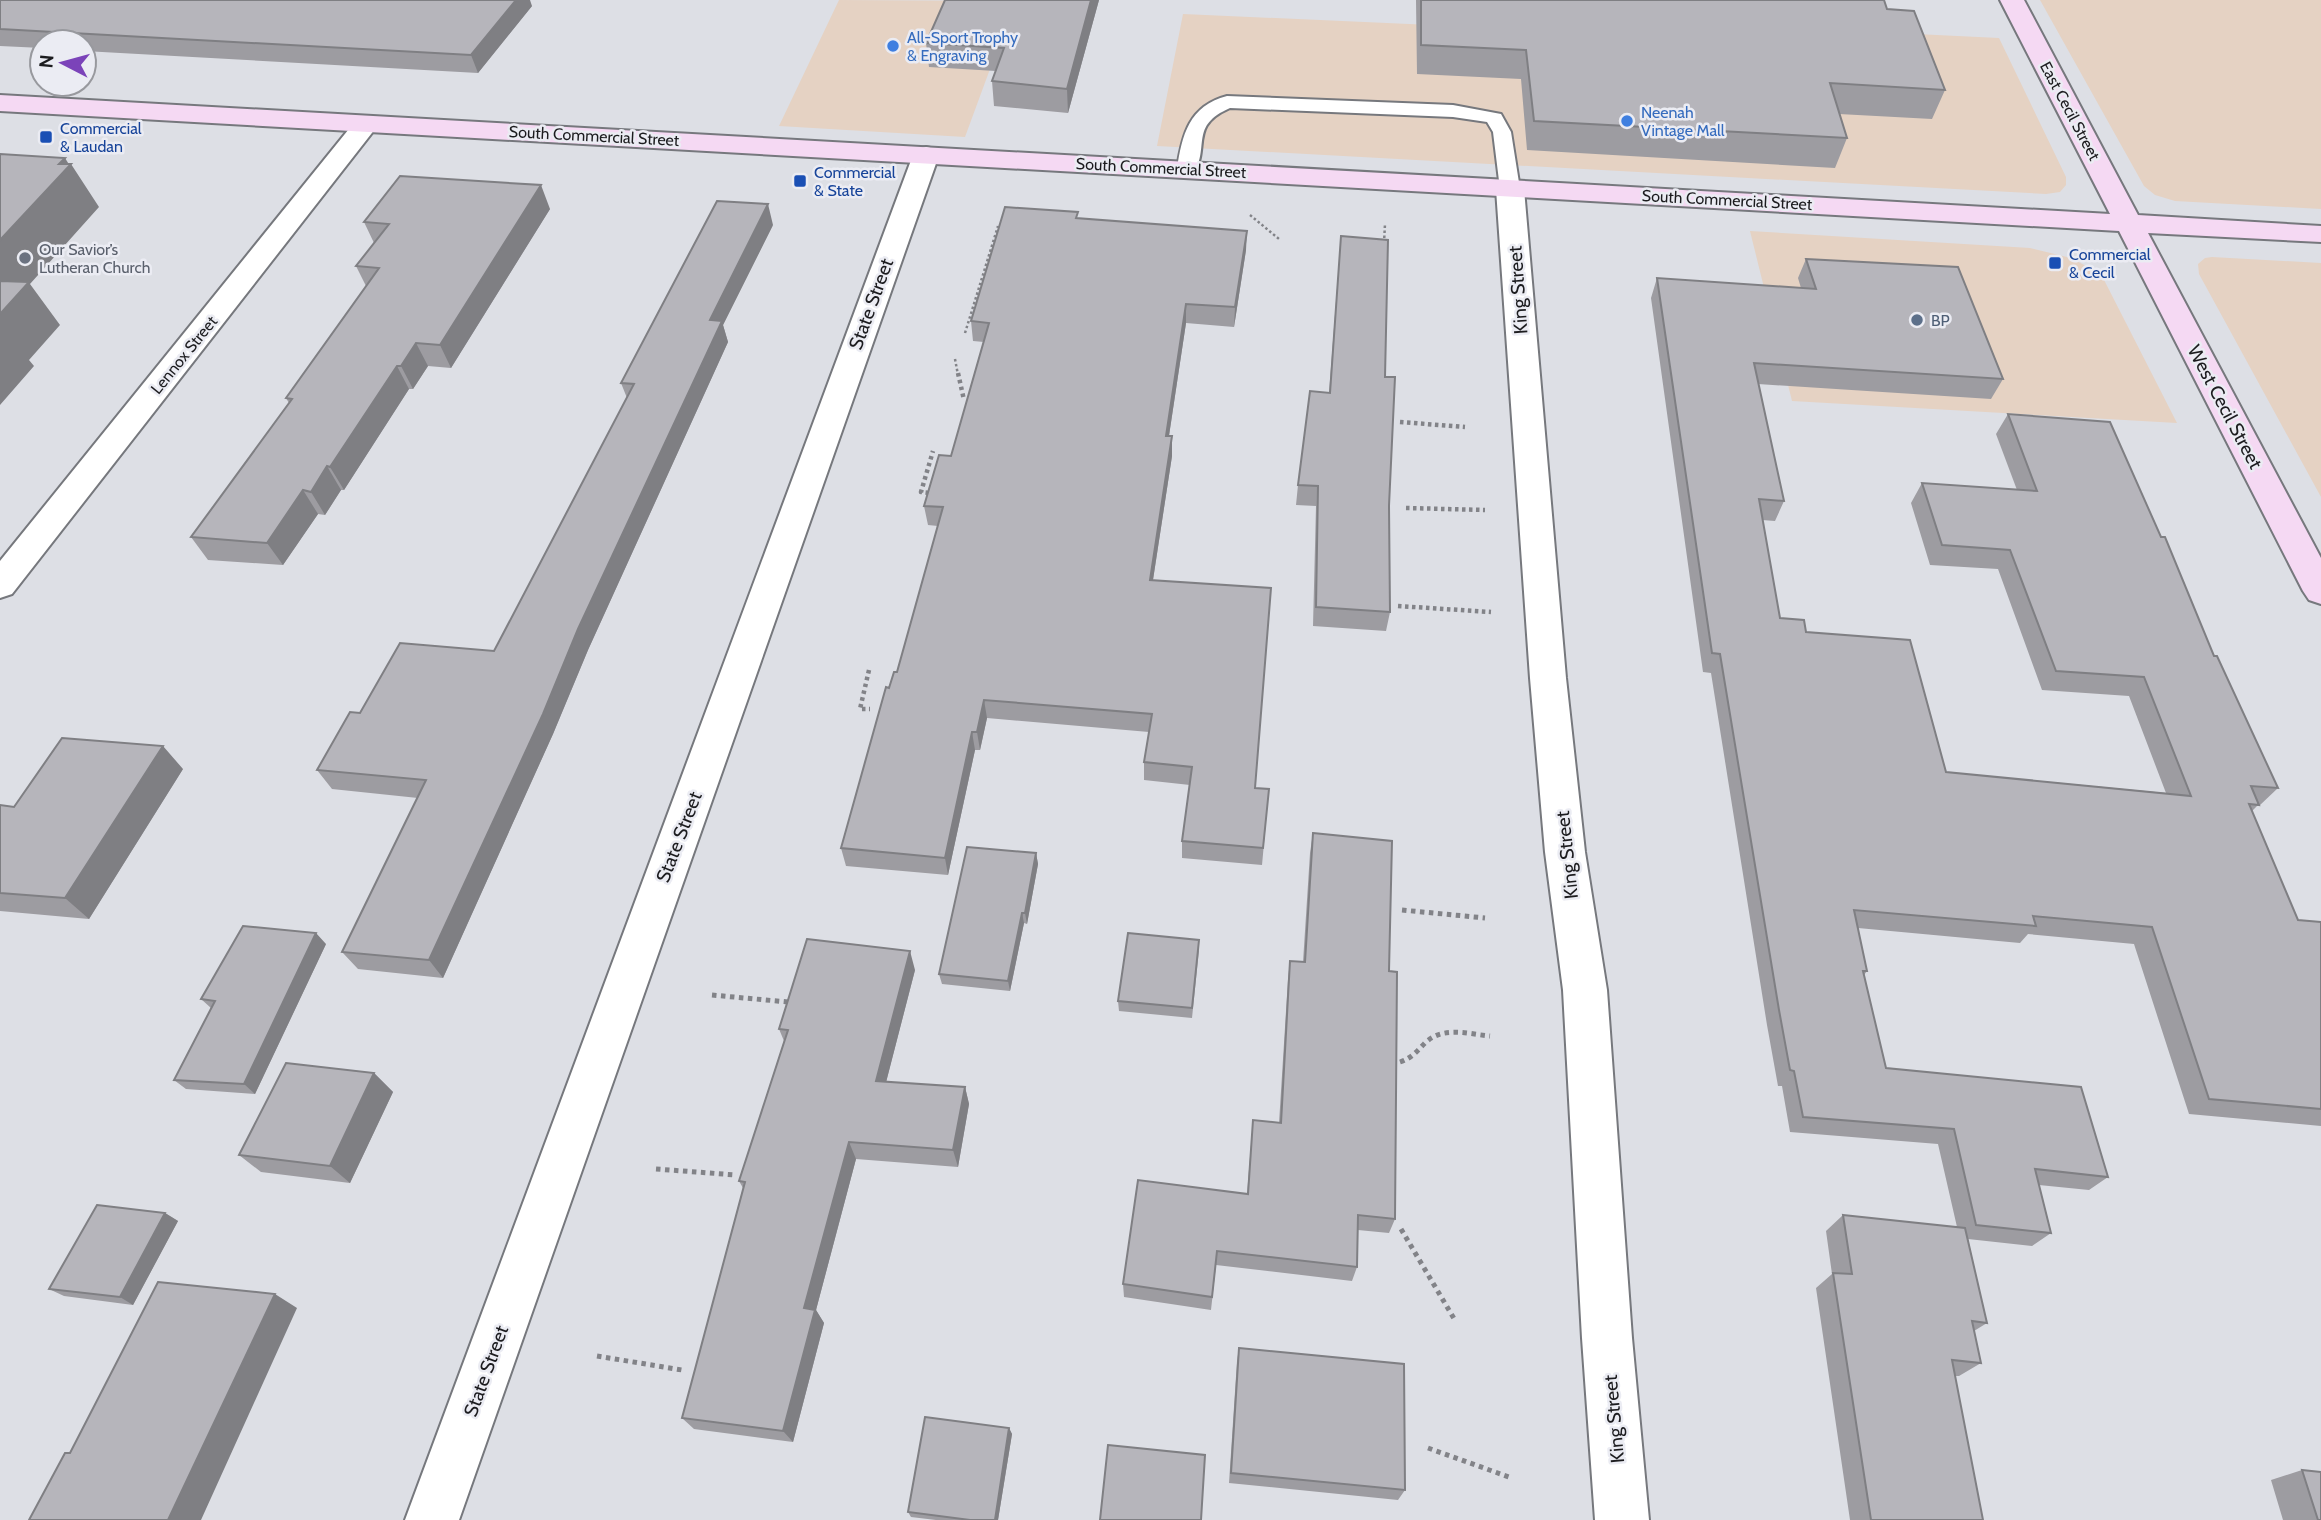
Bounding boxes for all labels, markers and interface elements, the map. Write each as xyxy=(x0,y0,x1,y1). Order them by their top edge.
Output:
north arrow xyxy=(28,28,98,98)
place label: All-Sport Trophy & Engraving xyxy=(907,28,1018,65)
marker: All-Sport Trophy & Engraving xyxy=(885,38,901,54)
text: N xyxy=(34,53,59,69)
street label: East Cecil Street xyxy=(2036,58,2104,164)
place label: Neenah Vintage Mall xyxy=(1641,103,1725,140)
marker: Neenah Vintage Mall xyxy=(1619,113,1635,129)
place label: Commercial & Laudan xyxy=(60,119,142,156)
street label: South Commercial Street xyxy=(508,122,680,150)
marker: Commercial & Laudan xyxy=(38,129,54,145)
street label: South Commercial Street xyxy=(1075,154,1247,182)
place label: Commercial & State xyxy=(814,163,896,200)
marker: Commercial & State xyxy=(792,173,808,189)
street label: South Commercial Street xyxy=(1641,186,1813,214)
place label: Our Savior’s Lutheran Church xyxy=(39,240,150,277)
street label: King Street xyxy=(1503,245,1533,335)
place label: Commercial & Cecil xyxy=(2069,245,2151,282)
marker: Our Savior’s Lutheran Church xyxy=(17,250,33,266)
street label: State Street xyxy=(844,255,898,353)
marker: Commercial & Cecil xyxy=(2047,255,2063,271)
place label: BP xyxy=(1931,311,1950,330)
street label: Lennox Street xyxy=(147,312,222,398)
marker: BP xyxy=(1909,312,1925,328)
street label: West Cecil Street xyxy=(2183,341,2268,473)
street label: State Street xyxy=(651,788,707,886)
street label: King Street xyxy=(1551,809,1583,900)
street label: State Street xyxy=(459,1322,513,1420)
street label: King Street xyxy=(1599,1373,1629,1464)

